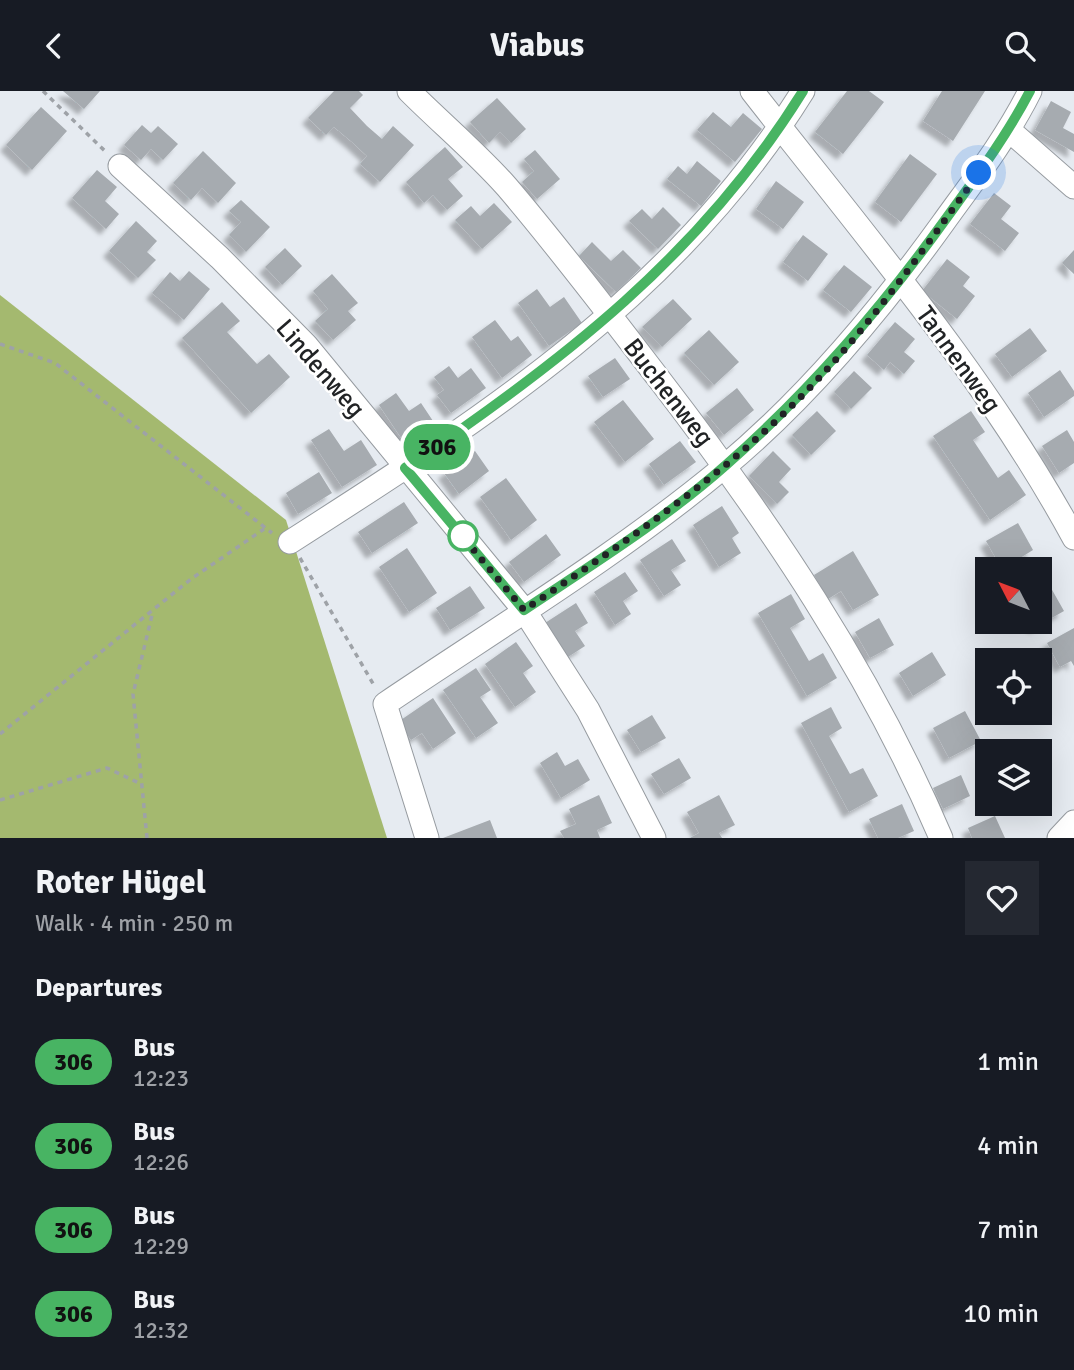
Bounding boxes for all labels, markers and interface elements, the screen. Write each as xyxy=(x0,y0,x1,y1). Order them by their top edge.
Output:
text: Viabus xyxy=(490,26,584,65)
icon: back xyxy=(35,27,73,65)
icon: search xyxy=(1001,27,1039,65)
your location xyxy=(961,155,996,190)
street label: Tannenweg xyxy=(909,300,1008,419)
street label: Lindenweg xyxy=(269,313,372,424)
street label: Buchenweg xyxy=(616,332,720,453)
line badge: 306 xyxy=(397,424,477,470)
text: 306 xyxy=(418,432,456,462)
unlabelled marker xyxy=(448,521,478,551)
north arrow xyxy=(975,557,1052,633)
map controls xyxy=(975,557,1052,816)
button: locate xyxy=(975,648,1052,725)
button: layers xyxy=(975,739,1052,816)
button: heart xyxy=(965,861,1039,935)
text: Roter Hügel xyxy=(35,862,206,903)
text: Walk · 4 min · 250 m xyxy=(35,909,233,938)
text: Departures xyxy=(35,972,162,1004)
text: Bus xyxy=(133,1032,175,1064)
text: 1 min xyxy=(977,1046,1039,1078)
text: 306 xyxy=(54,1047,93,1077)
text: 12:23 xyxy=(133,1064,189,1093)
text: Bus xyxy=(133,1116,175,1148)
text: 4 min xyxy=(977,1130,1039,1162)
text: 306 xyxy=(54,1131,93,1161)
text: 12:26 xyxy=(133,1148,189,1177)
text: Bus xyxy=(133,1200,175,1232)
text: 7 min xyxy=(977,1214,1039,1246)
text: 306 xyxy=(54,1215,93,1245)
text: 12:29 xyxy=(133,1232,189,1261)
text: Bus xyxy=(133,1284,175,1316)
text: 10 min xyxy=(963,1298,1039,1330)
text: 306 xyxy=(54,1299,93,1329)
text: 12:32 xyxy=(133,1316,189,1345)

